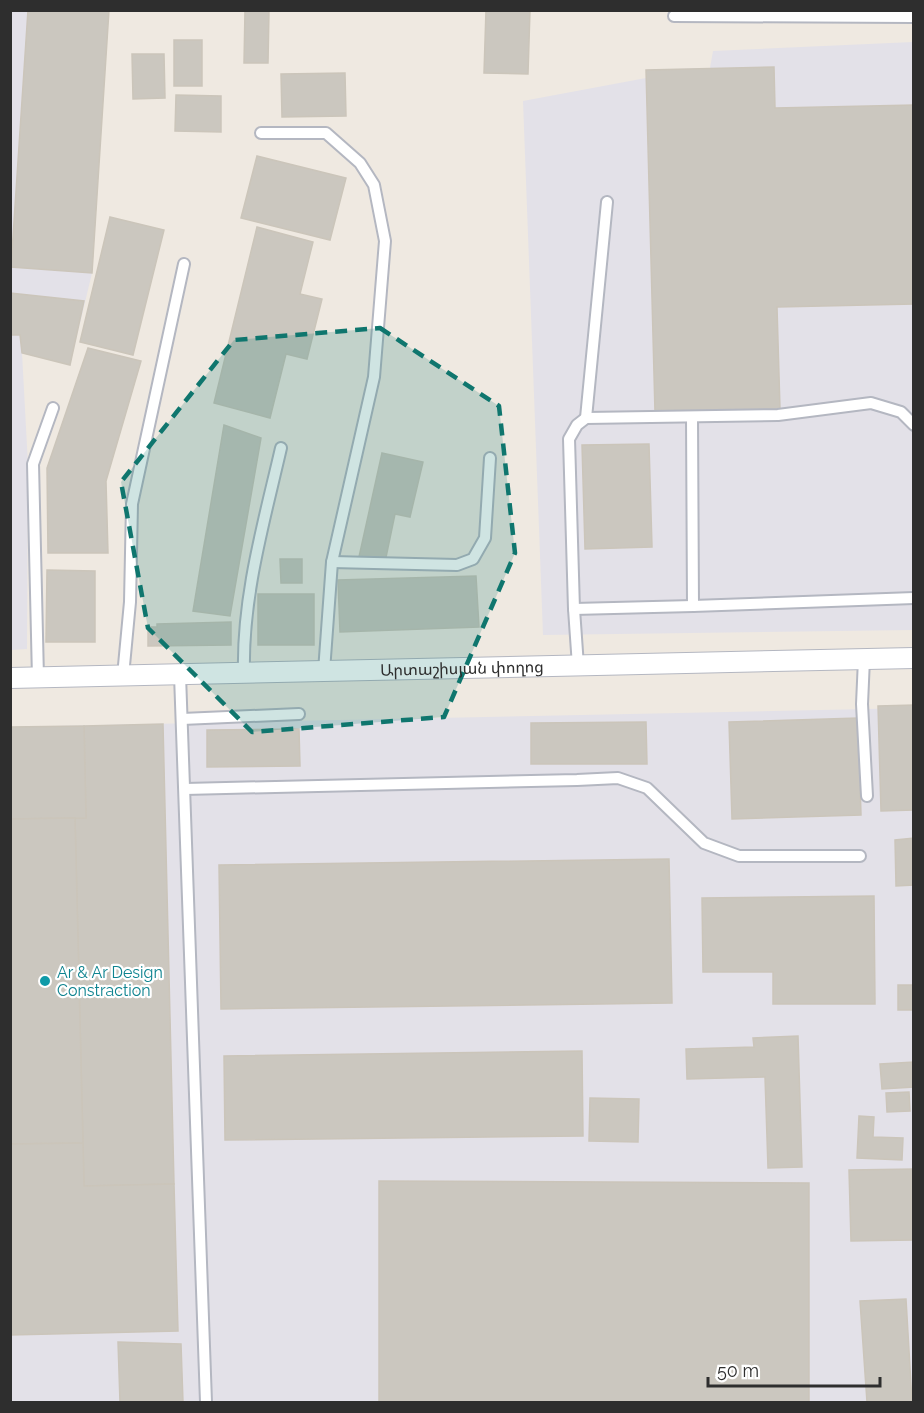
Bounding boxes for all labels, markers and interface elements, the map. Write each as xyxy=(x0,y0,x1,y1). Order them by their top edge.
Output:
street label: Արտաշիսյան փողոց xyxy=(380,657,544,680)
place label: Ar & Ar Design Constraction xyxy=(57,963,163,1000)
marker: Ar & Ar Design Constraction xyxy=(38,974,52,988)
scale bar xyxy=(708,1350,880,1388)
text: 50 m xyxy=(717,1360,759,1381)

